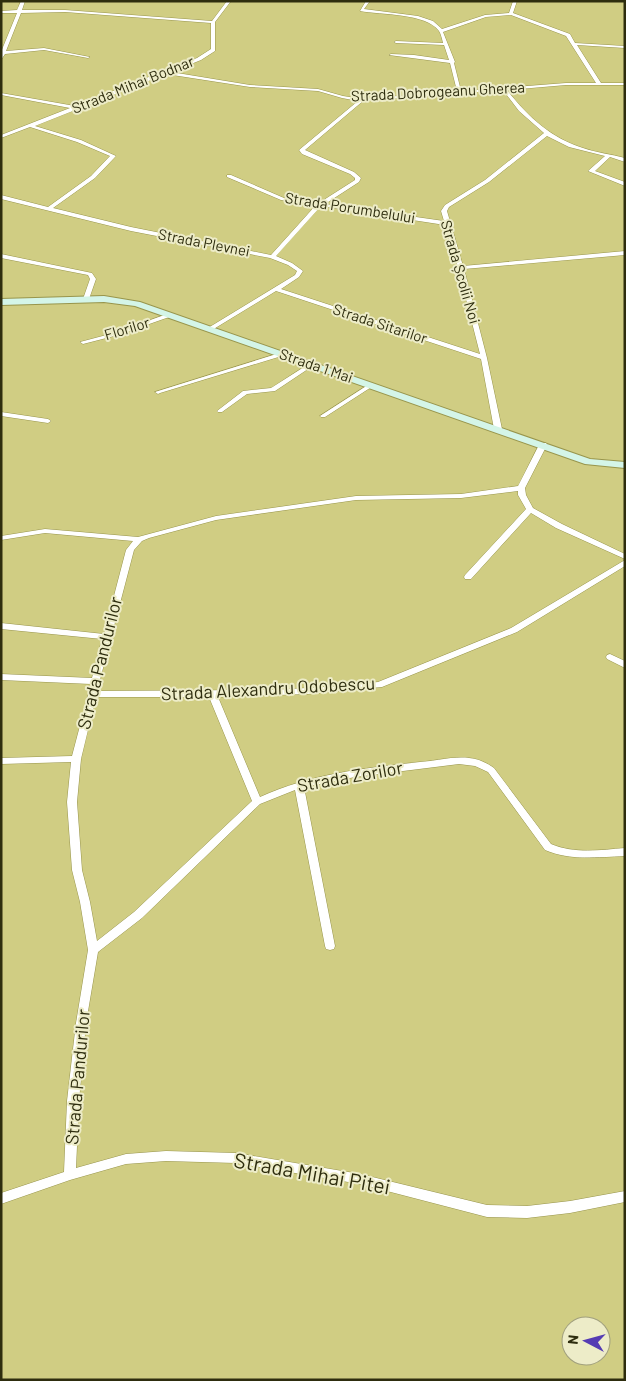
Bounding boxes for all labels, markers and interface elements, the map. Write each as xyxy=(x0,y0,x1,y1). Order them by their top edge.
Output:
street label: Strada Mihai Bodnar xyxy=(69,51,197,117)
street label: Strada Dobrogeanu Gherea xyxy=(350,77,525,105)
street label: Strada Porumbelului xyxy=(284,188,417,226)
street label: Strada Școlii Noi xyxy=(438,218,484,326)
street label: Strada Plevnei xyxy=(157,224,252,260)
street label: Strada Sitarilor xyxy=(331,299,430,347)
street label: Florilor xyxy=(102,312,152,343)
street label: Strada 1 Mai xyxy=(277,344,355,386)
street label: Strada Pandurilor xyxy=(72,594,126,731)
street label: Strada Alexandru Odobescu xyxy=(160,671,376,705)
street label: Strada Zorilor xyxy=(295,756,405,796)
street label: Strada Pandurilor xyxy=(60,1008,94,1146)
street label: Strada Mihai Pitei xyxy=(232,1146,392,1199)
north arrow xyxy=(561,1316,611,1366)
text: N xyxy=(564,1334,582,1345)

